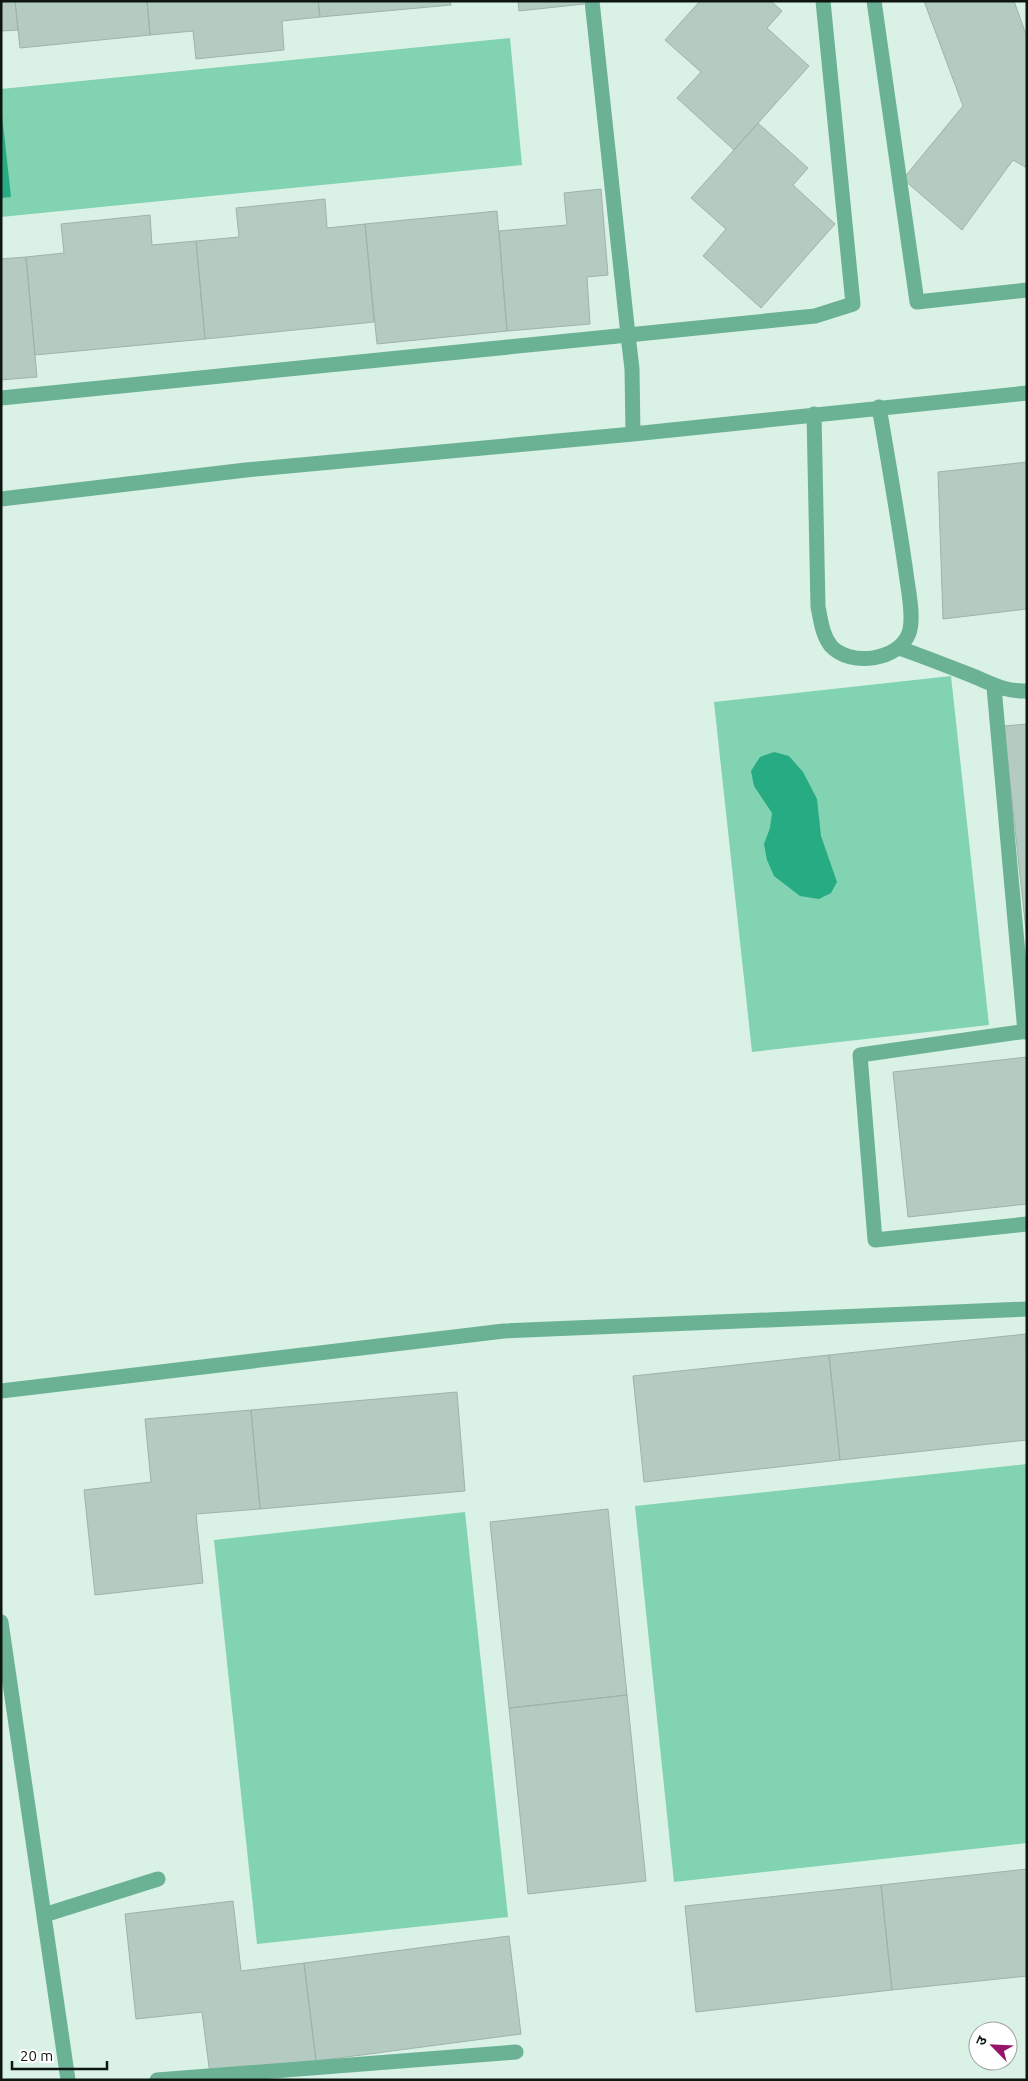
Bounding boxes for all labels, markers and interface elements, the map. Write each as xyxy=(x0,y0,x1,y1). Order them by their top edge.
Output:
north arrow xyxy=(968,2021,1018,2071)
text: उ xyxy=(972,2033,990,2048)
scale bar xyxy=(12,2038,108,2070)
text: 20 m xyxy=(20,2047,53,2064)

